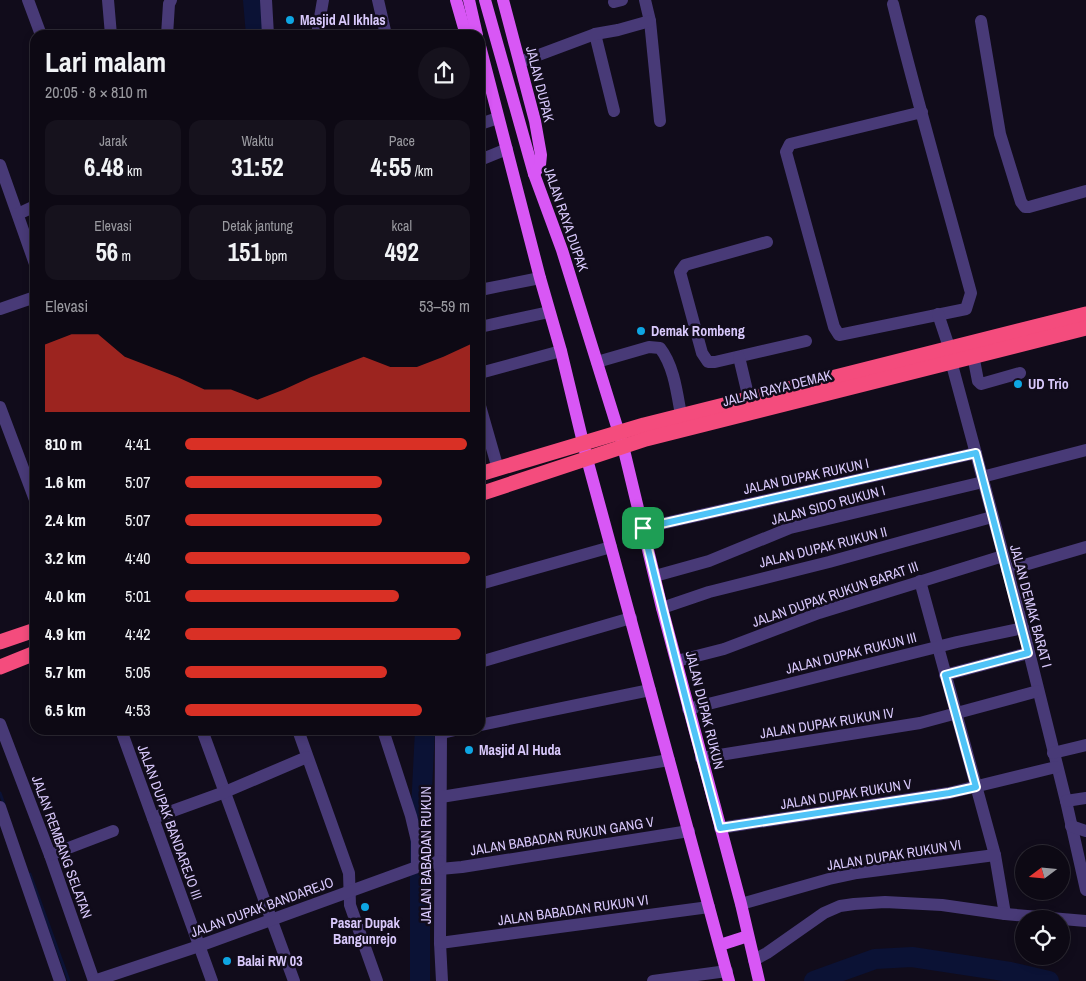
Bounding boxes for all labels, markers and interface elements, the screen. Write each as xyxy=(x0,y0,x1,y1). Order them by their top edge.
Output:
place label: Masjid Al Ikhlas xyxy=(300,11,386,29)
marker: Masjid Al Ikhlas xyxy=(284,14,296,26)
text: Lari malam xyxy=(45,43,166,81)
street label: JALAN DUPAK xyxy=(522,44,558,124)
button: share xyxy=(418,47,470,99)
text: 20:05 · 8 × 810 m xyxy=(45,81,148,103)
text: Jarak xyxy=(99,132,127,150)
text: Waktu xyxy=(241,132,274,150)
text: Pace xyxy=(389,132,415,150)
text: 6.48 xyxy=(84,150,124,184)
text: 31:52 xyxy=(231,150,284,184)
text: 4:55 xyxy=(370,150,411,184)
text: km xyxy=(124,162,142,180)
text: /km xyxy=(411,162,433,180)
street label: JALAN RAYA DUPAK xyxy=(540,164,592,274)
text: Elevasi xyxy=(94,217,132,235)
text: Detak jantung xyxy=(222,217,293,235)
text: kcal xyxy=(392,217,412,235)
text: 56 xyxy=(95,235,118,269)
text: 151 xyxy=(228,235,262,269)
text: 492 xyxy=(385,235,419,269)
text: m xyxy=(118,247,131,265)
text: bpm xyxy=(262,247,287,265)
text: Elevasi xyxy=(45,295,88,317)
text: 53–59 m xyxy=(419,295,470,317)
place label: Demak Rombeng xyxy=(651,322,745,340)
marker: Demak Rombeng xyxy=(635,325,647,337)
street label: JALAN RAYA DEMAK xyxy=(721,366,834,410)
place label: UD Trio xyxy=(1028,375,1069,393)
marker: UD Trio xyxy=(1012,378,1024,390)
text: 810 m xyxy=(45,433,82,455)
text: 4:41 xyxy=(125,433,151,455)
street label: JALAN DUPAK RUKUN I xyxy=(742,454,870,498)
text: 1.6 km xyxy=(45,471,86,493)
text: 5:07 xyxy=(125,471,151,493)
street label: JALAN SIDO RUKUN I xyxy=(769,481,887,529)
pin xyxy=(622,507,664,549)
text: 2.4 km xyxy=(45,509,86,531)
text: 5:07 xyxy=(125,509,151,531)
icon: arrive xyxy=(629,514,657,542)
street label: JALAN DUPAK RUKUN II xyxy=(757,522,889,572)
street label: JALAN DEMAK BARAT I xyxy=(1006,543,1056,669)
text: 3.2 km xyxy=(45,547,86,569)
text: 4:40 xyxy=(125,547,151,569)
street label: JALAN DUPAK RUKUN BARAT III xyxy=(749,557,921,631)
text: 4.0 km xyxy=(45,585,86,607)
text: 5:01 xyxy=(125,585,151,607)
text: 4.9 km xyxy=(45,623,86,645)
text: 4:42 xyxy=(125,623,151,645)
street label: JALAN DUPAK RUKUN III xyxy=(784,628,918,678)
street label: JALAN DUPAK RUKUN xyxy=(682,649,728,771)
text: 5.7 km xyxy=(45,661,86,683)
text: 5:05 xyxy=(125,661,151,683)
text: 6.5 km xyxy=(45,699,86,721)
text: 4:53 xyxy=(125,699,151,721)
street label: JALAN DUPAK RUKUN IV xyxy=(759,703,896,743)
place label: Masjid Al Huda xyxy=(479,741,561,759)
street label: JALAN DUPAK BANDAREJO III xyxy=(134,742,206,902)
marker: Masjid Al Huda xyxy=(463,744,475,756)
street label: JALAN REMBANG SELATAN xyxy=(28,773,96,921)
street label: JALAN DUPAK RUKUN V xyxy=(779,775,913,813)
street label: JALAN BABADAN RUKUN xyxy=(417,786,435,924)
street label: JALAN BABADAN RUKUN GANG V xyxy=(469,813,655,859)
street label: JALAN DUPAK RUKUN VI xyxy=(826,835,962,875)
north arrow xyxy=(1015,845,1070,900)
map controls xyxy=(1015,845,1070,965)
street label: JALAN DUPAK BANDAREJO xyxy=(188,873,336,941)
street label: JALAN BABADAN RUKUN VI xyxy=(497,891,649,929)
marker: Pasar Dupak Bangunrejo xyxy=(359,901,371,913)
button: locate xyxy=(1015,910,1070,965)
place label: Pasar Dupak Bangunrejo xyxy=(330,914,400,948)
place label: Balai RW 03 xyxy=(237,952,303,970)
marker: Balai RW 03 xyxy=(221,955,233,967)

